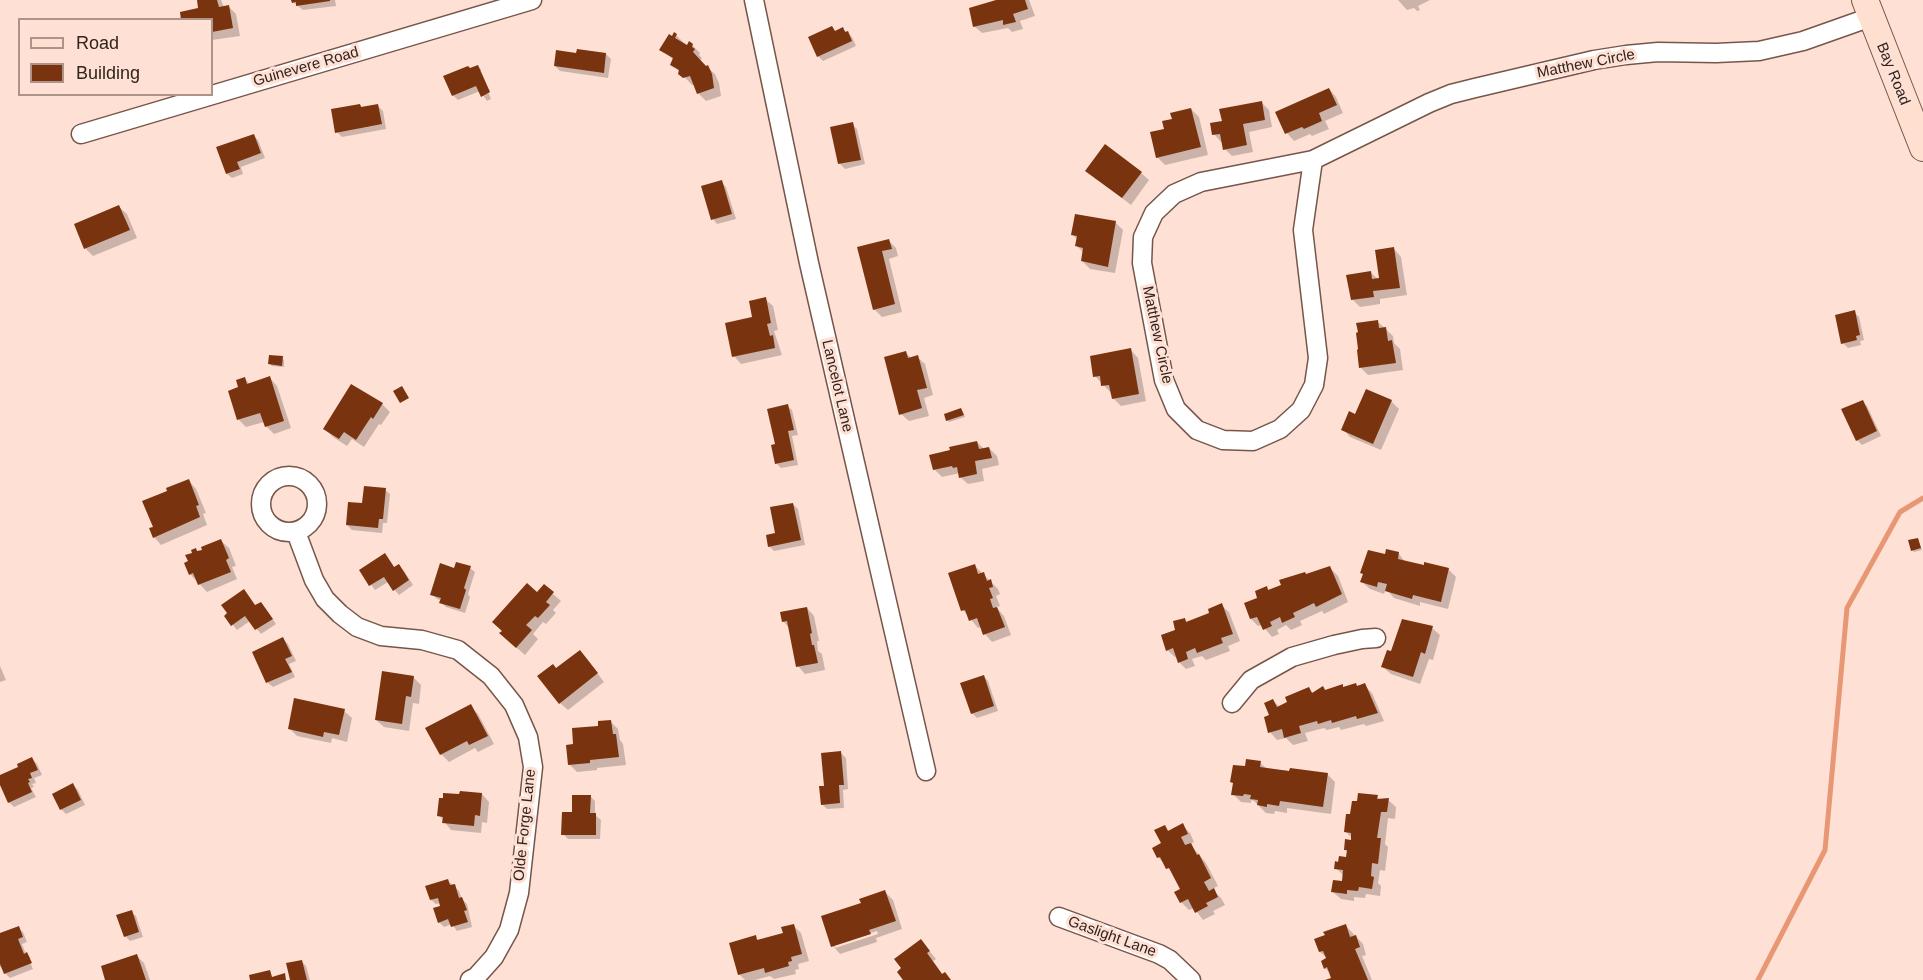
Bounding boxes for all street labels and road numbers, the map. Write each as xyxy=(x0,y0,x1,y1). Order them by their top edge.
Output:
street label: Bay Road xyxy=(1872,40,1914,108)
street label: Guinevere Road xyxy=(251,43,361,91)
street label: Matthew Circle xyxy=(1536,46,1636,82)
street label: Matthew Circle xyxy=(1138,285,1176,385)
street label: Lancelot Lane xyxy=(818,338,856,434)
street label: Olde Forge Lane xyxy=(510,768,540,882)
street label: Gaslight Lane xyxy=(1065,913,1159,961)

